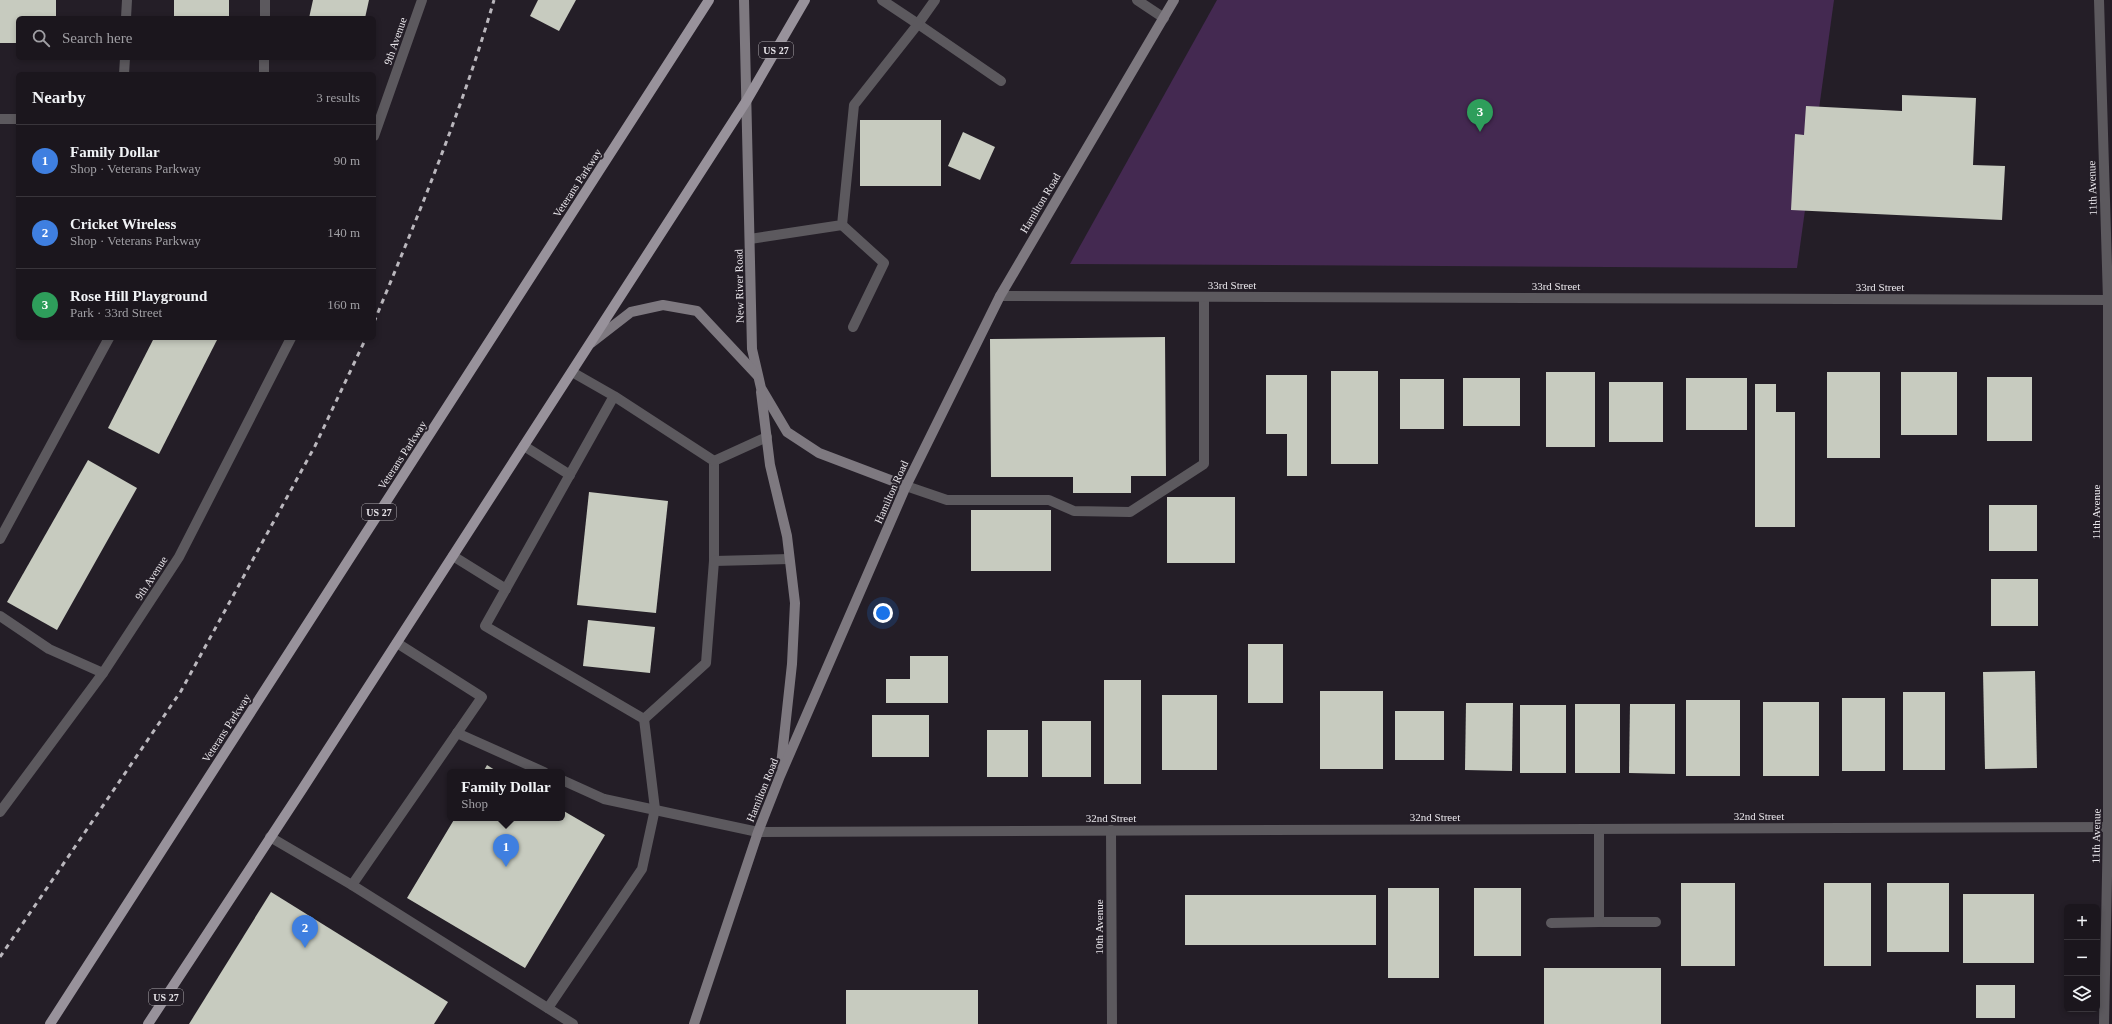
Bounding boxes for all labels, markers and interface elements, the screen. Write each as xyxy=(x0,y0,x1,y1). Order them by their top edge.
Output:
street label: 9th Avenue xyxy=(381,15,409,66)
search box xyxy=(16,16,376,60)
icon: search xyxy=(30,27,52,49)
text: Search here xyxy=(62,30,132,46)
road number: US 27 xyxy=(759,42,793,58)
text: Nearby xyxy=(32,88,86,107)
text: 3 results xyxy=(316,90,360,105)
pin: 3 xyxy=(1467,99,1493,132)
text: Family Dollar xyxy=(70,144,160,160)
street label: Veterans Parkway xyxy=(550,146,604,219)
text: 1 xyxy=(42,153,48,168)
text: 90 m xyxy=(334,153,360,168)
street label: 11th Avenue xyxy=(2085,160,2099,216)
text: Shop · Veterans Parkway xyxy=(70,161,201,176)
street label: Hamilton Road xyxy=(1017,171,1063,235)
text: Cricket Wireless xyxy=(70,216,176,232)
text: 2 xyxy=(42,225,48,240)
text: 140 m xyxy=(327,225,360,240)
text: Shop · Veterans Parkway xyxy=(70,233,201,248)
street label: New River Road xyxy=(732,248,746,323)
street label: 33rd Street xyxy=(1208,279,1256,291)
street label: 33rd Street xyxy=(1532,280,1580,292)
street label: 33rd Street xyxy=(1856,281,1904,293)
text: Rose Hill Playground xyxy=(70,288,207,304)
text: 3 xyxy=(42,297,48,312)
text: 160 m xyxy=(327,297,360,312)
text: Park · 33rd Street xyxy=(70,305,162,320)
street label: Veterans Parkway xyxy=(375,418,429,491)
street label: Hamilton Road xyxy=(872,458,910,525)
street label: 11th Avenue xyxy=(2090,485,2102,539)
road number: US 27 xyxy=(362,504,396,520)
street label: 9th Avenue xyxy=(132,554,170,602)
your location xyxy=(873,603,893,623)
street label: Veterans Parkway xyxy=(199,691,253,764)
street label: Hamilton Road xyxy=(744,756,780,824)
popup xyxy=(447,769,565,821)
text: Family Dollar xyxy=(461,779,551,795)
text: Shop xyxy=(461,796,488,811)
street label: 11th Avenue xyxy=(2090,808,2102,863)
street label: 32nd Street xyxy=(1734,810,1784,822)
street label: 32nd Street xyxy=(1410,811,1460,823)
street label: 32nd Street xyxy=(1086,812,1136,824)
pin: 1 xyxy=(493,834,519,867)
street label: 10th Avenue xyxy=(1093,899,1105,955)
map controls xyxy=(2064,904,2100,1012)
button: + xyxy=(2064,904,2100,940)
pin: 2 xyxy=(292,915,318,948)
button: − xyxy=(2064,940,2100,976)
button: layers xyxy=(2064,976,2100,1012)
road number: US 27 xyxy=(149,989,183,1005)

